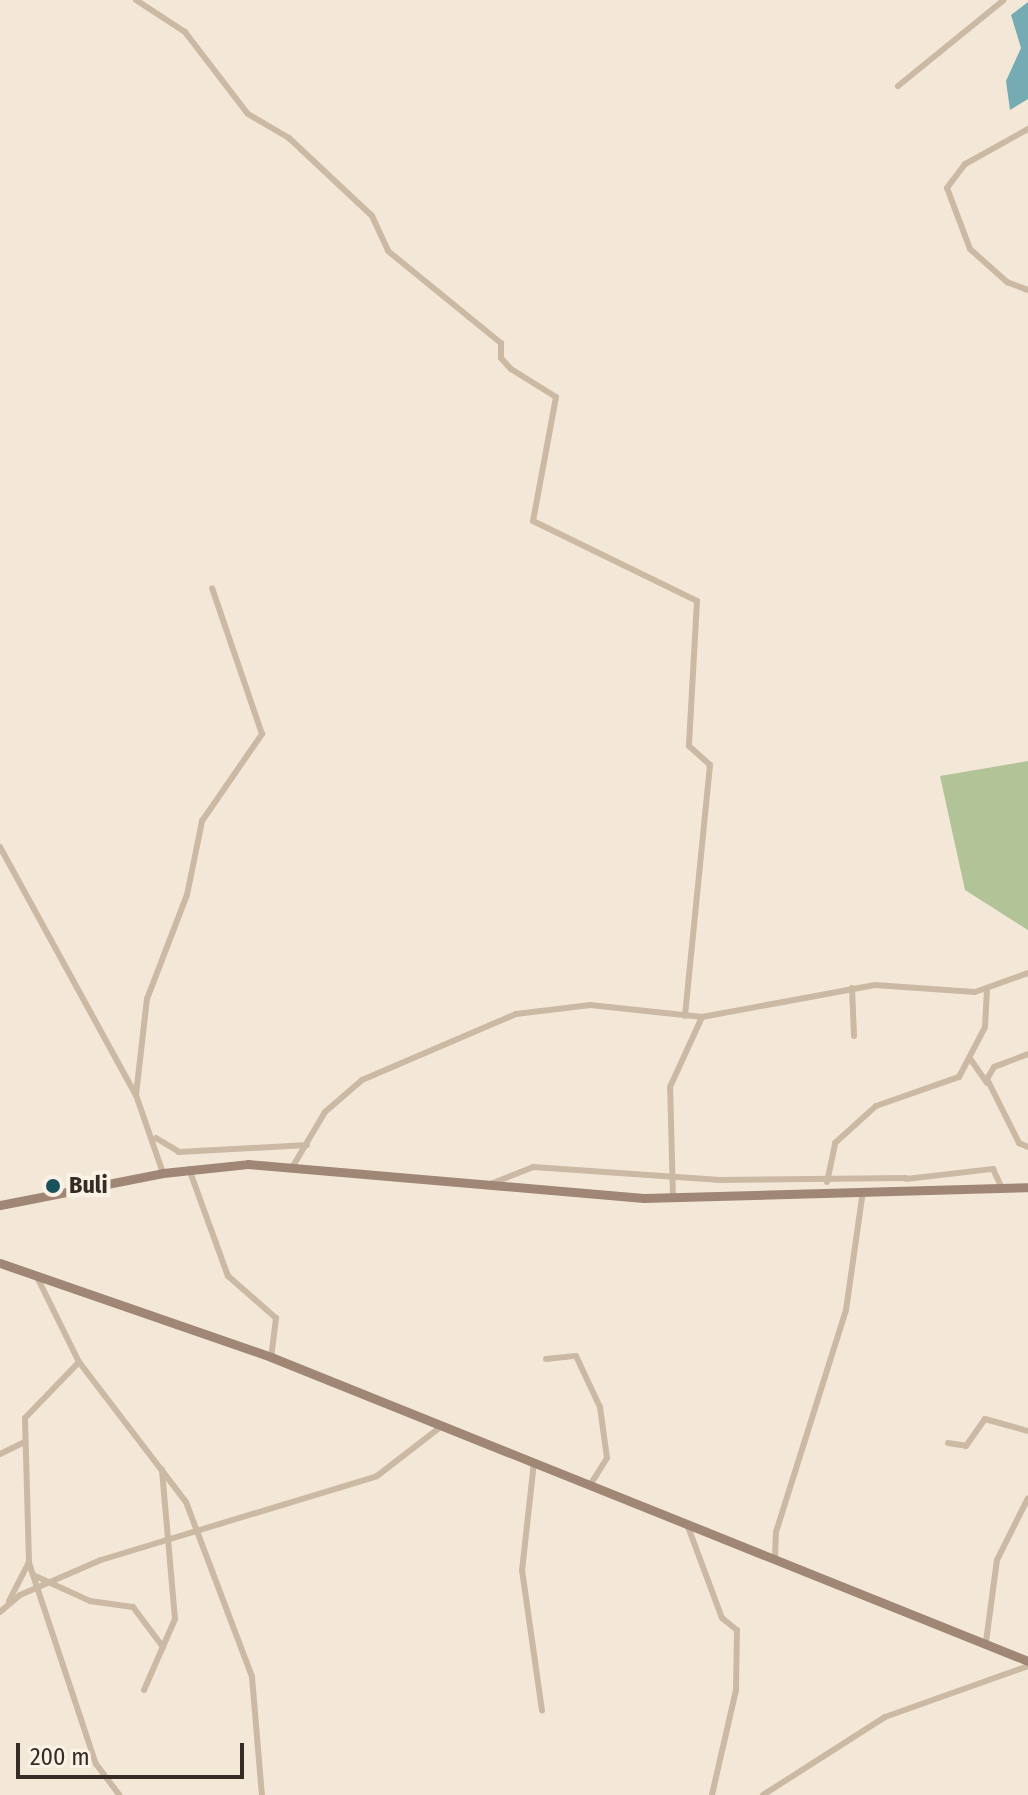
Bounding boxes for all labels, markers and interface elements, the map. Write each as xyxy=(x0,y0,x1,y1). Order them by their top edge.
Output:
place label: Buli xyxy=(69,1172,108,1200)
marker: Buli xyxy=(44,1177,62,1195)
scale bar xyxy=(20,1727,248,1777)
text: 200 m xyxy=(30,1743,90,1771)

